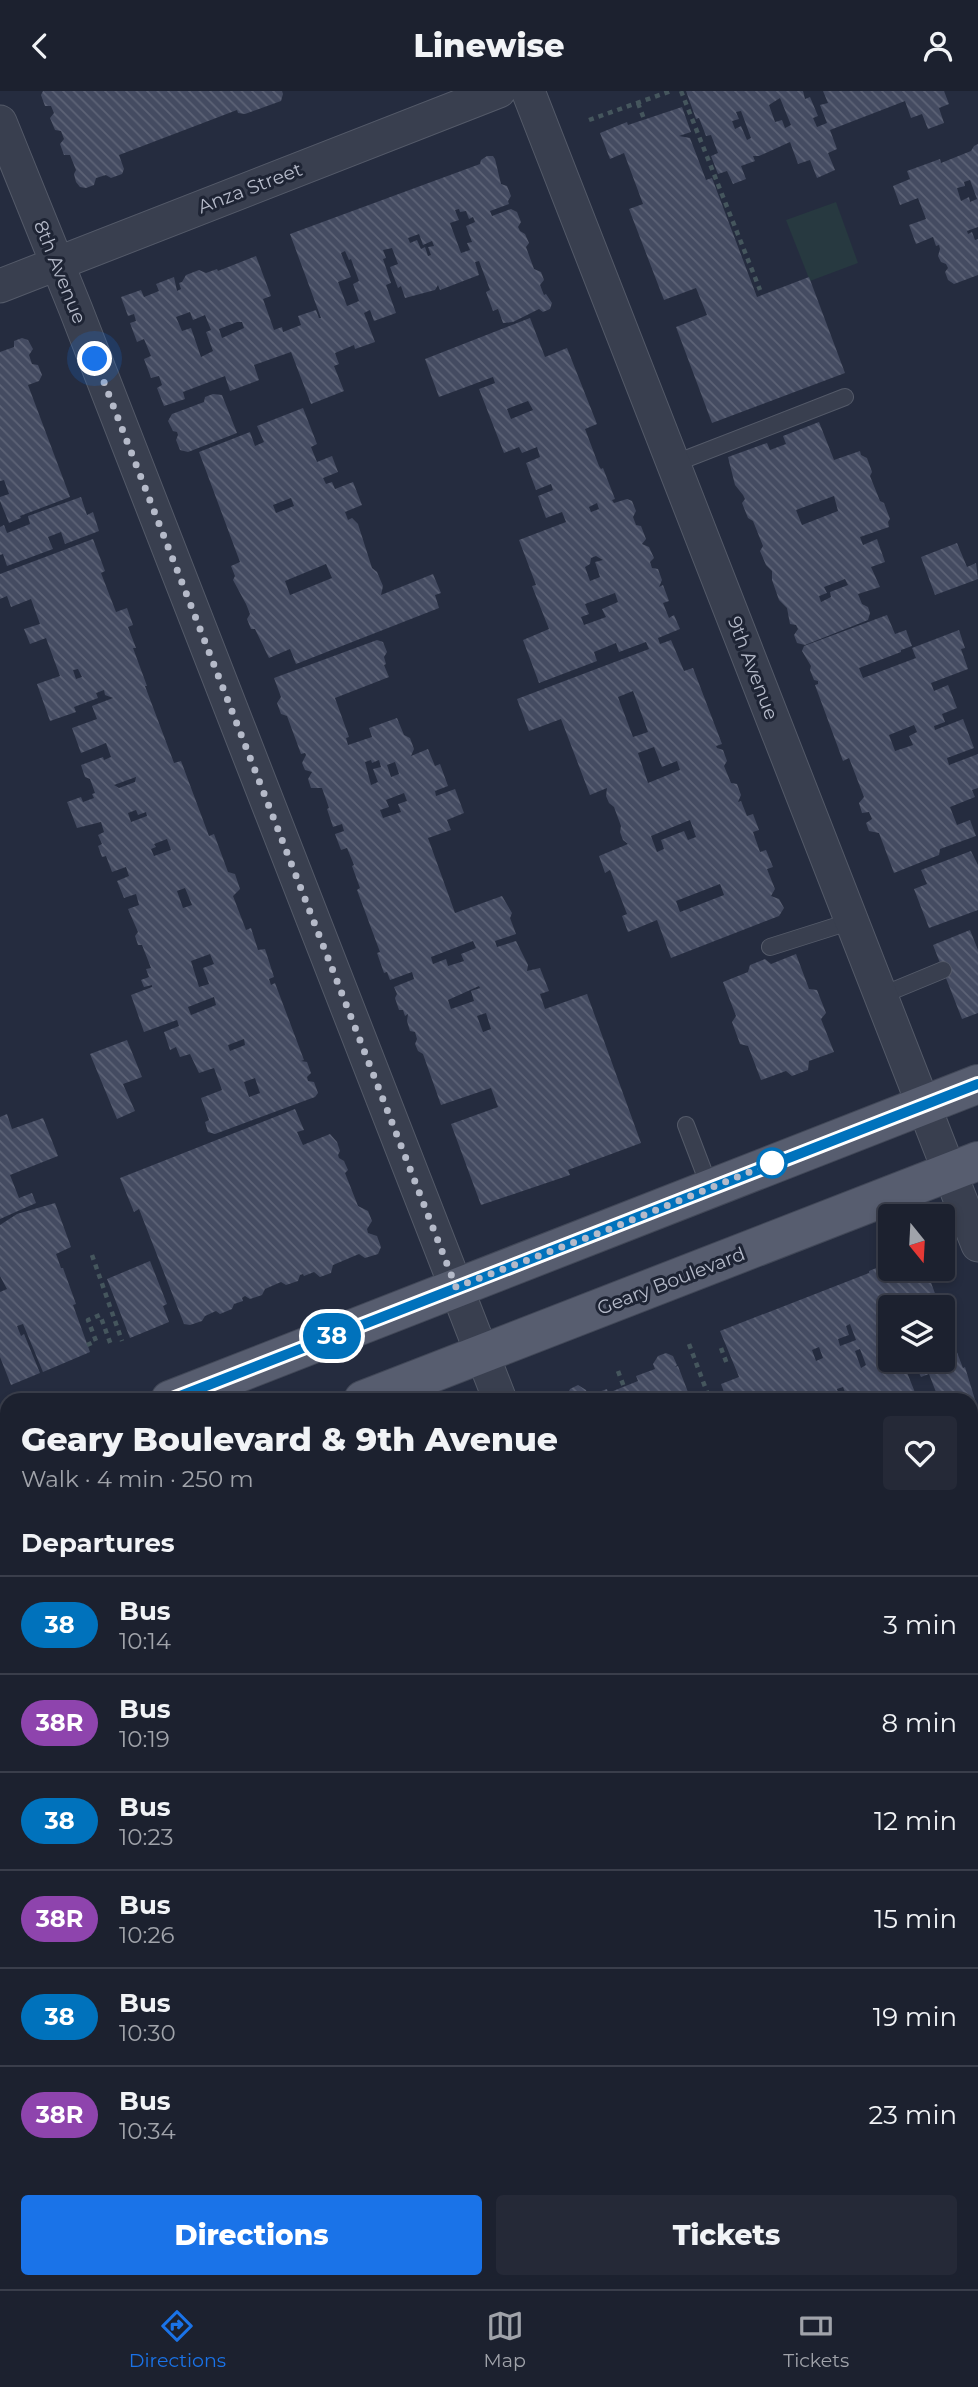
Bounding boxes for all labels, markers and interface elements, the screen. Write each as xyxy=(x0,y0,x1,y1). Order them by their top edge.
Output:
text: Linewise xyxy=(414,26,564,65)
icon: back xyxy=(21,27,59,65)
icon: person xyxy=(919,27,957,65)
street label: Anza Street xyxy=(195,157,306,218)
street label: 8th Avenue xyxy=(29,217,91,327)
your location xyxy=(77,341,112,376)
street label: 9th Avenue xyxy=(723,613,783,723)
unlabelled marker xyxy=(757,1148,787,1178)
north arrow xyxy=(878,1204,956,1281)
map controls xyxy=(878,1204,955,1372)
street label: Geary Boulevard xyxy=(594,1242,748,1320)
button: layers xyxy=(878,1295,955,1372)
line badge: 38 xyxy=(300,1313,364,1359)
text: 38 xyxy=(317,1321,347,1350)
button: heart xyxy=(883,1416,957,1490)
text: Geary Boulevard & 9th Avenue xyxy=(21,1419,558,1459)
text: Walk · 4 min · 250 m xyxy=(21,1465,254,1493)
text: Departures xyxy=(21,1527,175,1559)
text: Bus xyxy=(119,1595,171,1627)
text: 3 min xyxy=(883,1609,957,1641)
text: 38 xyxy=(44,1610,75,1639)
text: 10:14 xyxy=(119,1627,171,1655)
text: Bus xyxy=(119,1693,171,1725)
text: 8 min xyxy=(881,1707,957,1739)
text: 38R xyxy=(36,1708,83,1737)
text: 10:19 xyxy=(119,1725,170,1753)
text: Bus xyxy=(119,1791,171,1823)
text: 12 min xyxy=(874,1805,957,1837)
text: 38 xyxy=(44,1806,75,1835)
text: 10:23 xyxy=(119,1823,173,1851)
text: Bus xyxy=(119,1889,171,1921)
text: 15 min xyxy=(874,1903,957,1935)
text: 38R xyxy=(36,1904,83,1933)
text: 10:26 xyxy=(119,1921,174,1949)
text: Bus xyxy=(119,1987,171,2019)
text: 19 min xyxy=(873,2001,957,2033)
text: 38 xyxy=(44,2002,75,2031)
text: 10:30 xyxy=(119,2019,176,2047)
text: Bus xyxy=(119,2085,171,2117)
text: 23 min xyxy=(869,2099,957,2131)
text: 38R xyxy=(36,2100,83,2129)
text: 10:34 xyxy=(119,2117,176,2145)
button: Directions xyxy=(21,2195,482,2275)
button: Tickets xyxy=(496,2195,957,2275)
tab: Directions xyxy=(129,2307,226,2372)
tab: Map xyxy=(484,2307,526,2372)
tab: Tickets xyxy=(783,2307,849,2372)

